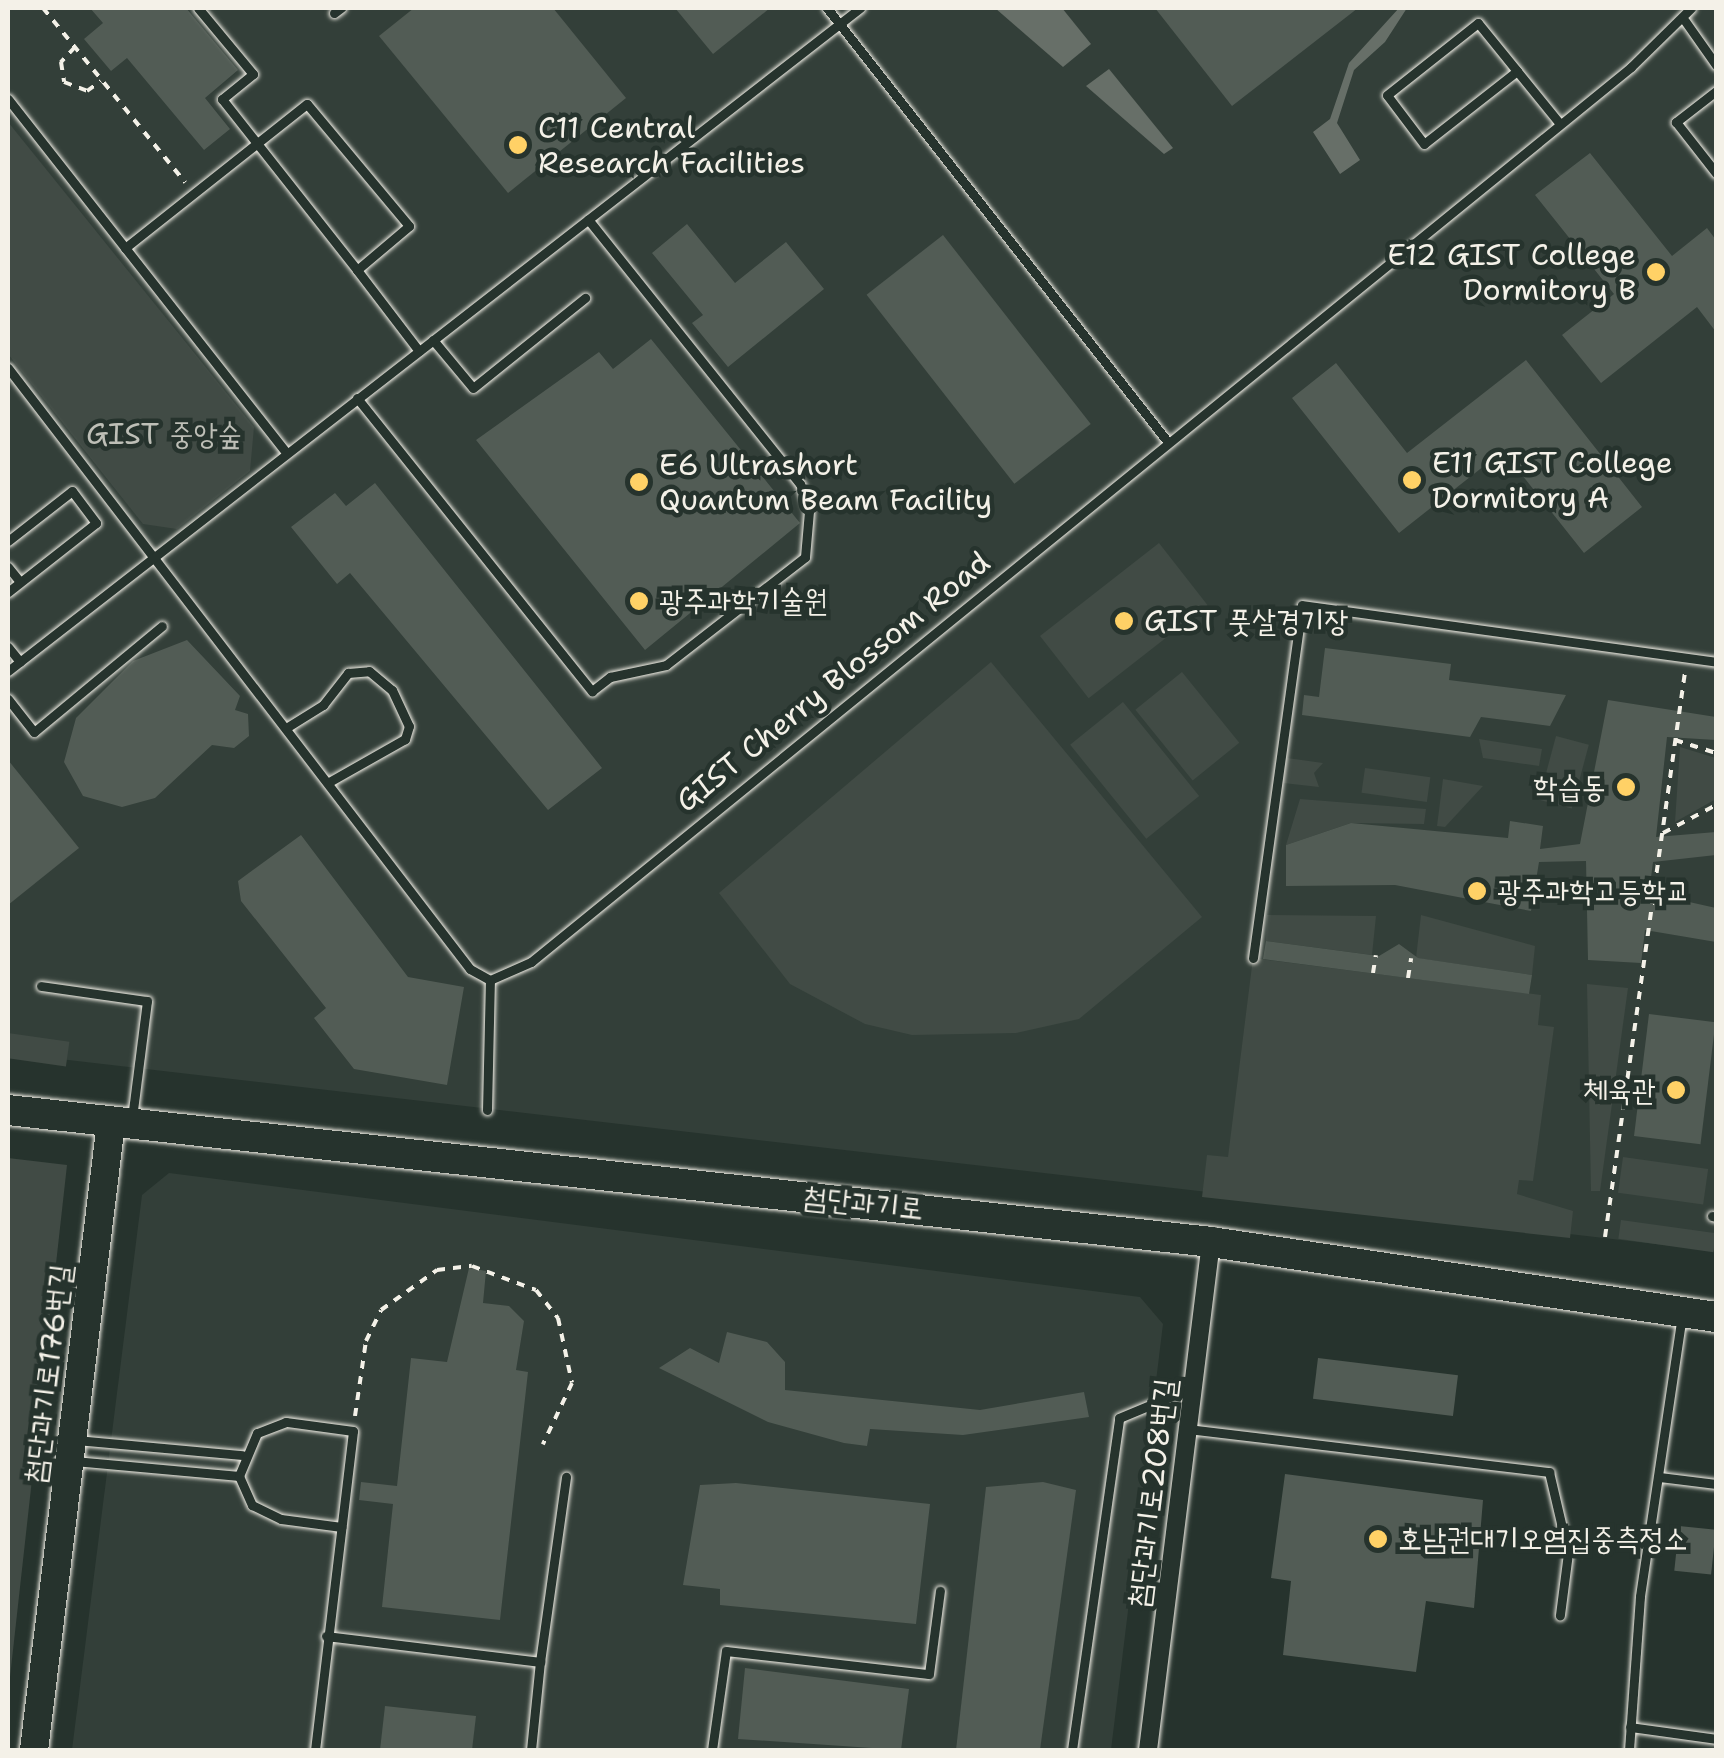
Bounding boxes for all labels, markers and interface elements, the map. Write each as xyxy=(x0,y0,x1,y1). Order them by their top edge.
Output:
place label: C11 Central Research Facilities xyxy=(538,110,805,180)
marker: C11 Central Research Facilities xyxy=(507,134,529,156)
place label: E12 GIST College Dormitory B xyxy=(1387,237,1636,308)
marker: E12 GIST College Dormitory B xyxy=(1645,261,1667,283)
park label: GIST 중앙숲 xyxy=(86,416,242,452)
place label: E11 GIST College Dormitory A xyxy=(1432,445,1673,516)
place label: E6 Ultrashort Quantum Beam Facility xyxy=(659,447,992,518)
marker: E11 GIST College Dormitory A xyxy=(1401,469,1423,491)
marker: E6 Ultrashort Quantum Beam Facility xyxy=(628,471,650,493)
street label: GIST Cherry Blossom Road xyxy=(669,544,997,820)
place label: 광주과학기술원 xyxy=(659,583,828,619)
marker: 광주과학기술원 xyxy=(628,590,650,612)
place label: GIST 풋살경기장 xyxy=(1144,603,1348,639)
marker: GIST 풋살경기장 xyxy=(1113,610,1135,632)
place label: 학습동 xyxy=(1534,769,1606,805)
marker: 학습동 xyxy=(1615,776,1637,798)
place label: 광주과학고등학교 xyxy=(1497,873,1690,909)
marker: 광주과학고등학교 xyxy=(1466,880,1488,902)
place label: 체육관 xyxy=(1584,1072,1656,1108)
marker: 체육관 xyxy=(1665,1079,1687,1101)
street label: 첨단과기로 xyxy=(801,1179,925,1227)
street label: 첨단과기로176번길 xyxy=(17,1262,79,1486)
street label: 첨단과기로208번길 xyxy=(1120,1376,1184,1610)
place label: 호남권대기오염집중측정소 xyxy=(1398,1521,1688,1557)
marker: 호남권대기오염집중측정소 xyxy=(1367,1528,1389,1550)

